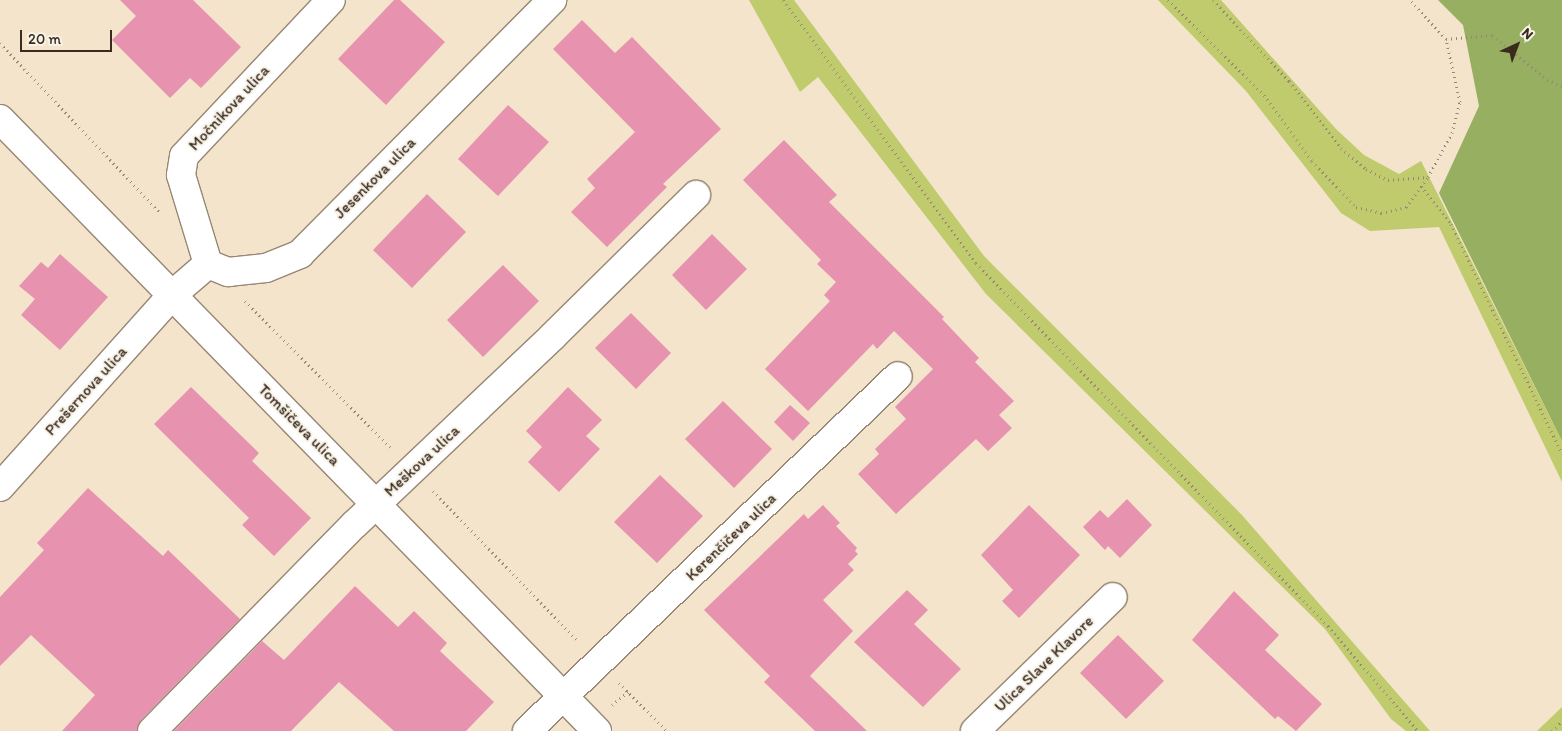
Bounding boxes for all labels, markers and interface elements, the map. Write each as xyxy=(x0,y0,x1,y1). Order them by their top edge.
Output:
scale bar xyxy=(22,20,115,52)
north arrow xyxy=(1492,20,1542,70)
text: N xyxy=(1518,24,1537,43)
text: 20 m xyxy=(28,30,61,48)
street label: Močnikova ulica xyxy=(184,61,274,155)
street label: Jesenkova ulica xyxy=(330,133,420,223)
street label: Prešernova ulica xyxy=(41,342,131,440)
street label: Tomšičeva ulica xyxy=(254,380,344,470)
street label: Meškova ulica xyxy=(380,421,464,501)
street label: Kerenčičeva ulica xyxy=(682,489,780,585)
street label: Ulica Slave Klavore xyxy=(990,612,1098,716)

